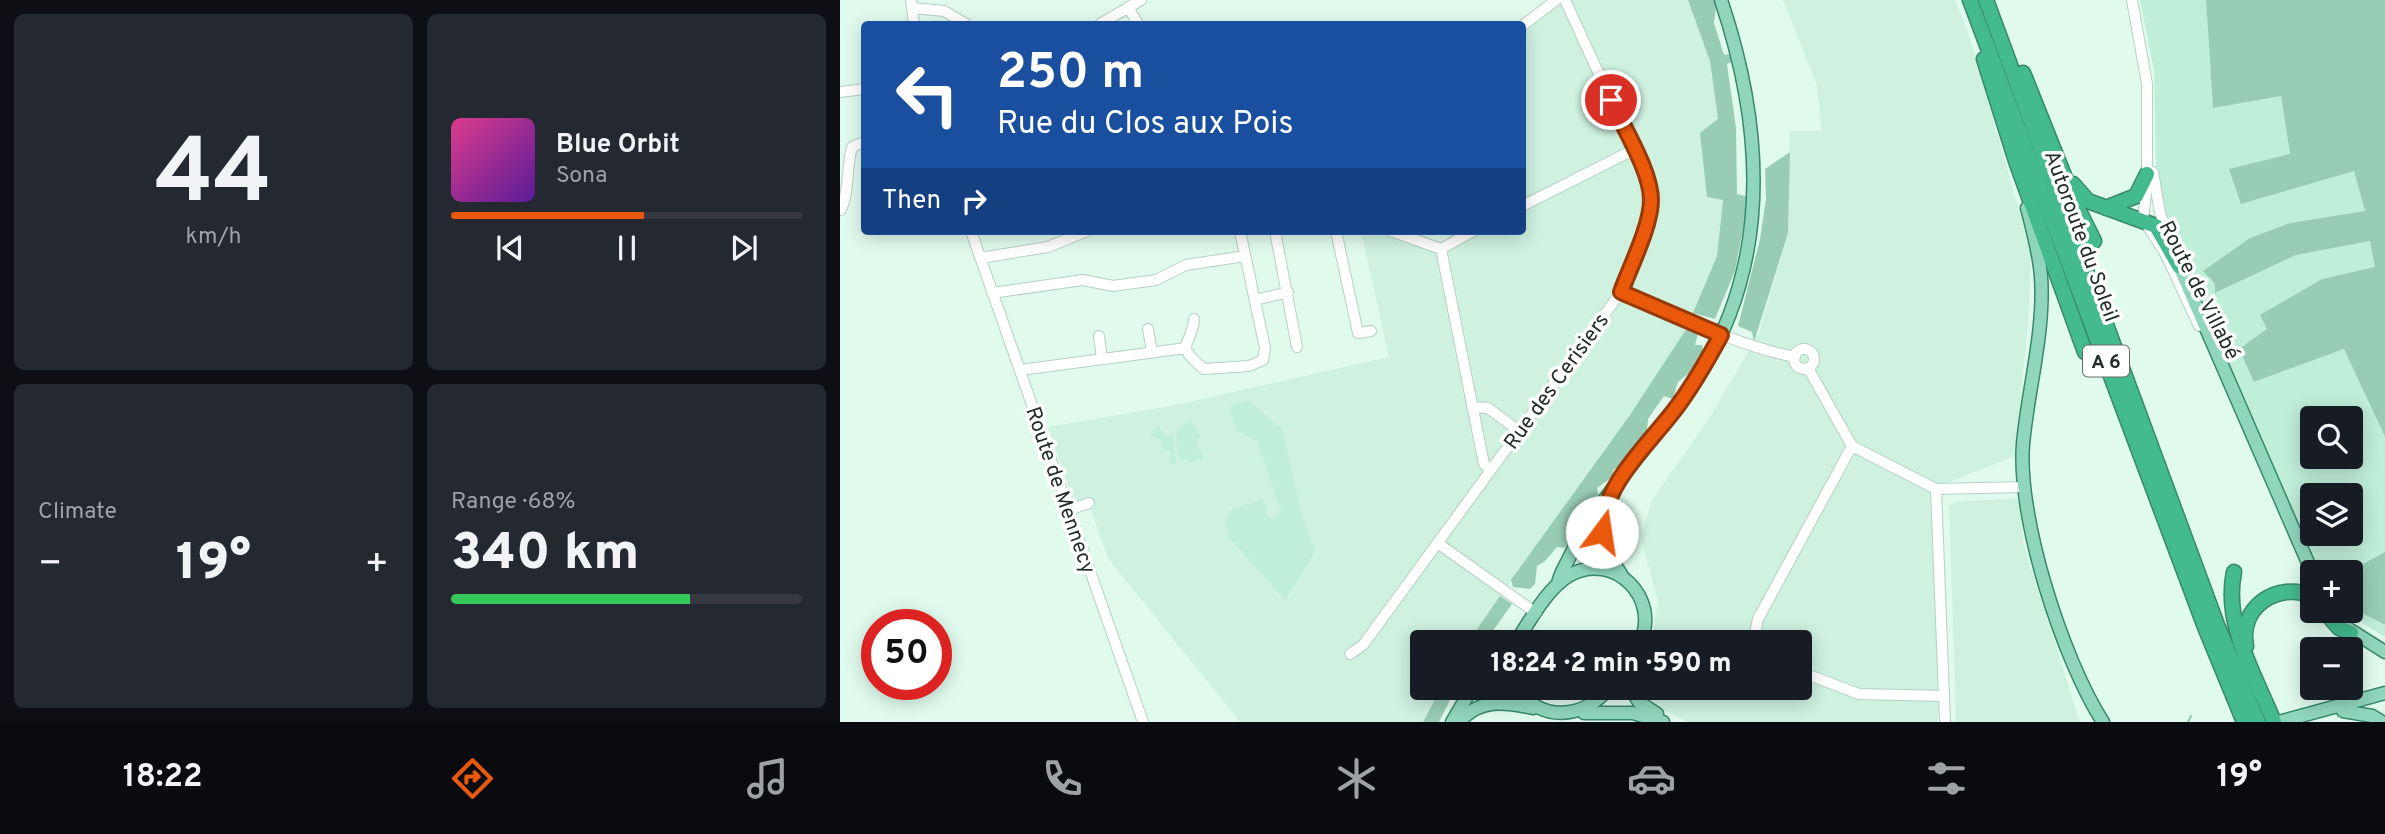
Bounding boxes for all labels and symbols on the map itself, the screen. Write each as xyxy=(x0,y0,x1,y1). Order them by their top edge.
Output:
pin xyxy=(1581,70,1641,130)
street label: Autoroute du Soleil xyxy=(2037,147,2124,326)
street label: Route de Villabé xyxy=(2152,217,2245,365)
street label: Rue des Cerisiers xyxy=(1499,308,1616,455)
road number: A 6 xyxy=(2083,346,2129,376)
street label: Route de Mennecy xyxy=(1018,403,1101,578)
position arrow xyxy=(1565,495,1639,569)
speed limit sign: 50 xyxy=(861,609,952,700)

